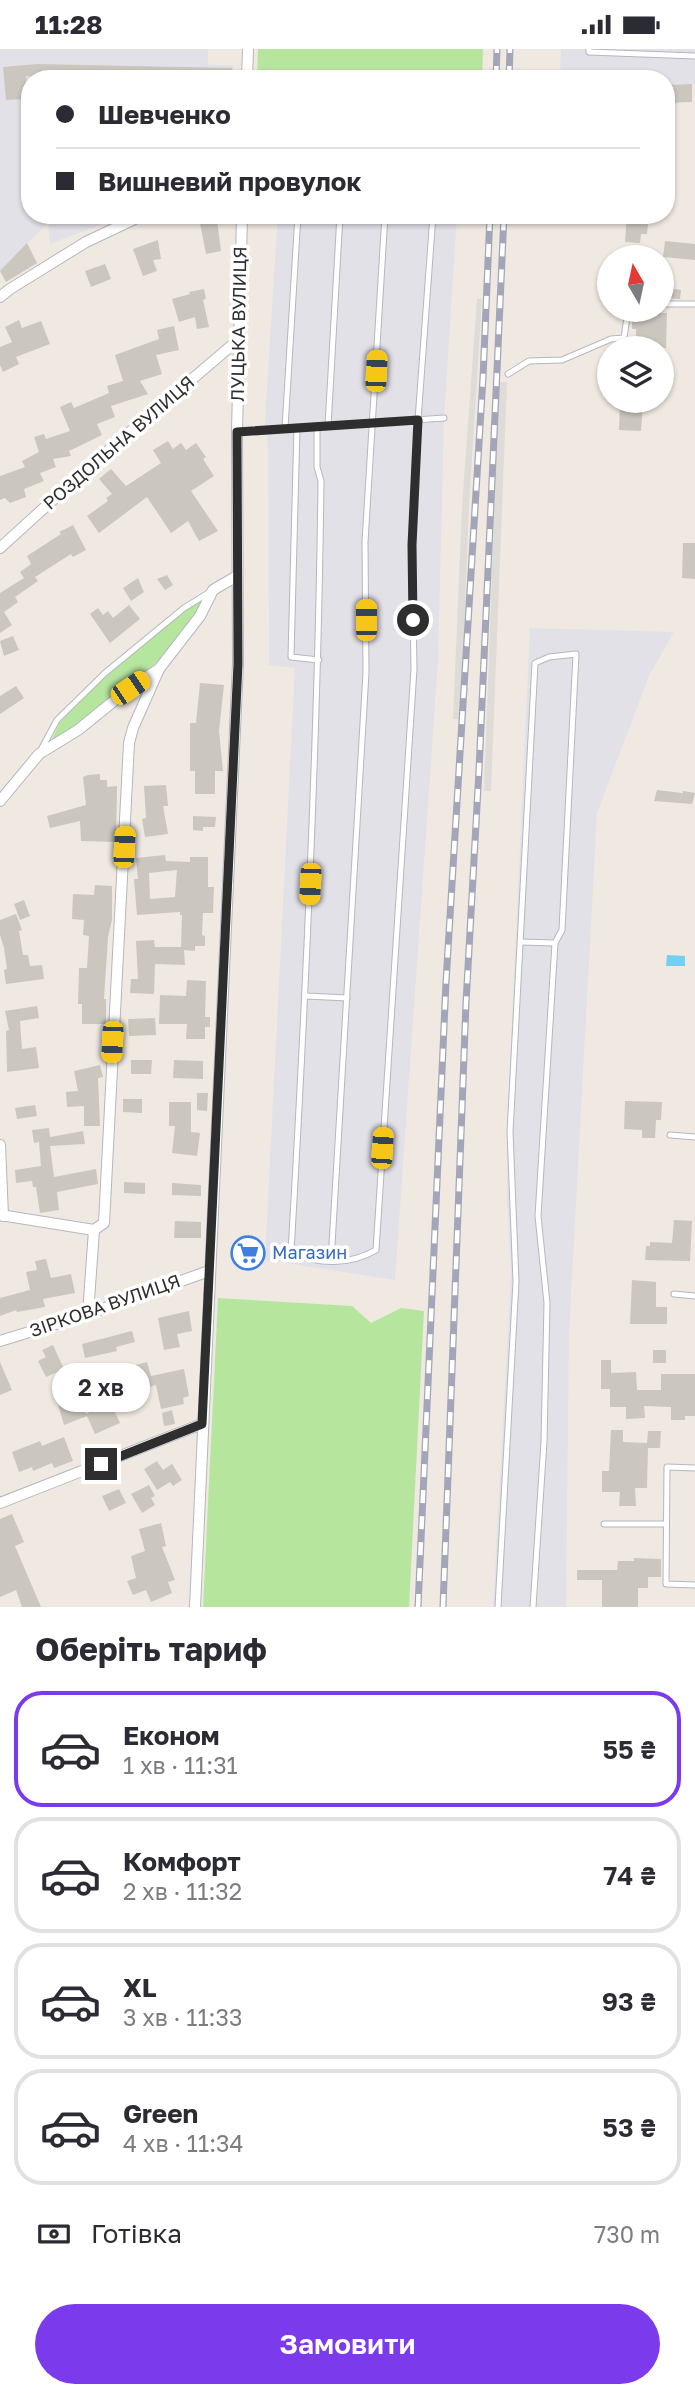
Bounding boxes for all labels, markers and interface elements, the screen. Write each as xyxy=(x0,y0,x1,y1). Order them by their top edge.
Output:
text: 11:28 xyxy=(35,9,103,40)
text: Шевченко xyxy=(98,99,231,130)
text: Вишневий провулок xyxy=(98,166,362,197)
north arrow xyxy=(597,245,674,322)
map controls xyxy=(597,245,674,413)
street label: ЛУЦЬКА ВУЛИЦЯ xyxy=(226,246,250,402)
button: layers xyxy=(597,336,674,413)
car xyxy=(365,349,388,393)
street label: РОЗДОЛЬНА ВУЛИЦЯ xyxy=(38,371,198,514)
car xyxy=(356,599,377,641)
route start xyxy=(397,604,429,636)
car xyxy=(107,668,154,708)
car xyxy=(113,825,136,869)
car xyxy=(299,862,322,906)
car xyxy=(101,1020,124,1064)
car xyxy=(371,1126,394,1170)
supermarket icon: Магазин xyxy=(229,1234,267,1272)
place label: Магазин xyxy=(272,1241,347,1263)
street label: ЗІРКОВА ВУЛИЦЯ xyxy=(26,1269,183,1341)
callout: 2 хв xyxy=(52,1363,150,1411)
text: 2 хв xyxy=(78,1373,124,1401)
route end xyxy=(85,1448,117,1480)
text: Оберіть тариф xyxy=(35,1630,267,1668)
icon: car xyxy=(39,1718,102,1781)
text: Економ xyxy=(123,1720,220,1751)
text: 55 ₴ xyxy=(602,1734,656,1765)
text: 1 хв · 11:31 xyxy=(123,1751,238,1779)
icon: car xyxy=(39,1844,102,1907)
text: Комфорт xyxy=(123,1846,241,1877)
text: 74 ₴ xyxy=(603,1860,656,1891)
text: 2 хв · 11:32 xyxy=(123,1877,242,1905)
icon: car xyxy=(39,1970,102,2033)
text: XL xyxy=(123,1972,157,2003)
text: 93 ₴ xyxy=(602,1986,656,2017)
text: 3 хв · 11:33 xyxy=(123,2003,242,2031)
icon: car xyxy=(39,2096,102,2159)
text: Green xyxy=(123,2098,198,2129)
text: 53 ₴ xyxy=(602,2112,656,2143)
text: 4 хв · 11:34 xyxy=(123,2129,244,2157)
icon: cash xyxy=(35,2215,73,2253)
text: Готівка xyxy=(91,2218,182,2249)
text: 730 m xyxy=(594,2220,660,2248)
button: Замовити xyxy=(35,2304,660,2384)

